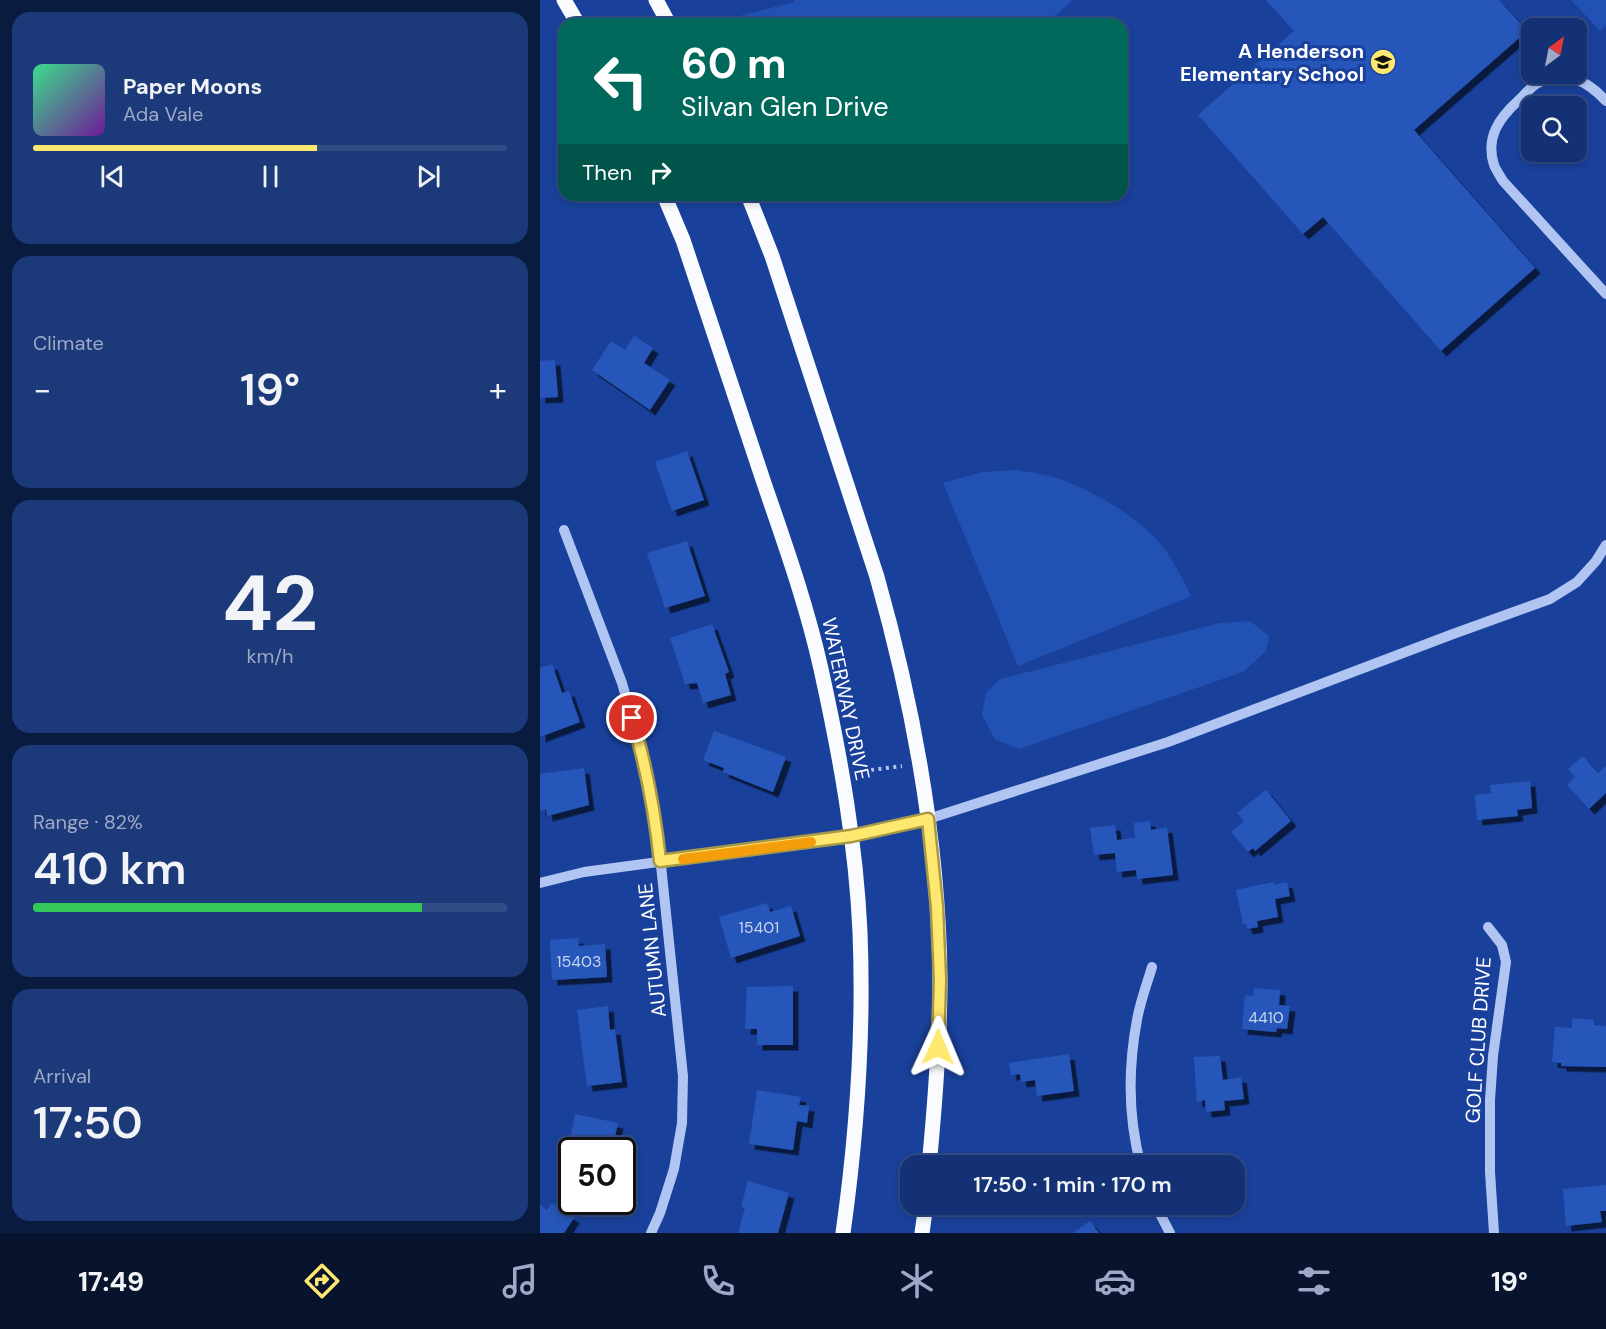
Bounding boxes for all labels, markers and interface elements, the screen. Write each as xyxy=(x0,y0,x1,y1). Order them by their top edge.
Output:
north arrow xyxy=(1521,18,1587,84)
map controls xyxy=(1521,18,1587,162)
text: 60 m xyxy=(681,36,787,91)
place label: A Henderson Elementary School xyxy=(1180,38,1364,87)
icon: left xyxy=(582,42,660,120)
school or university icon: A Henderson Elementary School xyxy=(1368,47,1398,77)
text: Paper Moons xyxy=(123,72,262,101)
text: Silvan Glen Drive xyxy=(681,89,889,124)
button: search xyxy=(1521,96,1587,162)
text: Ada Vale xyxy=(123,101,203,127)
icon: right xyxy=(644,156,677,189)
text: Then xyxy=(582,158,632,187)
icon: previous xyxy=(96,160,129,193)
icon: pause xyxy=(254,160,287,193)
icon: next xyxy=(412,160,445,193)
text: Climate xyxy=(33,330,104,356)
text: 19° xyxy=(240,360,300,419)
text: − xyxy=(33,368,51,411)
text: + xyxy=(489,368,507,411)
text: 42 xyxy=(222,553,318,654)
street label: WATERWAY DRIVE xyxy=(816,615,876,783)
text: km/h xyxy=(246,643,294,669)
pin xyxy=(606,692,657,743)
icon: arrive xyxy=(615,701,648,734)
text: Range · 82% xyxy=(33,809,143,835)
text: 410 km xyxy=(33,839,186,898)
street label: AUTUMN LANE xyxy=(632,882,672,1018)
house number: 15401 xyxy=(739,917,779,938)
house number: 15403 xyxy=(557,951,601,972)
street label: GOLF CLUB DRIVE xyxy=(1459,956,1497,1124)
house number: 4410 xyxy=(1248,1007,1284,1028)
position arrow xyxy=(906,1015,970,1079)
text: Arrival xyxy=(33,1063,91,1089)
text: 17:50 xyxy=(33,1093,143,1152)
speed limit sign: 50 xyxy=(558,1137,636,1215)
text: 17:50 · 1 min · 170 m xyxy=(973,1170,1172,1199)
icon: directions xyxy=(301,1260,343,1302)
icon: music xyxy=(499,1260,541,1302)
icon: phone xyxy=(697,1260,739,1302)
icon: climate xyxy=(896,1260,938,1302)
icon: car xyxy=(1094,1260,1136,1302)
icon: filters xyxy=(1293,1260,1335,1302)
text: 17:49 xyxy=(78,1264,144,1299)
text: 19° xyxy=(1491,1264,1528,1299)

